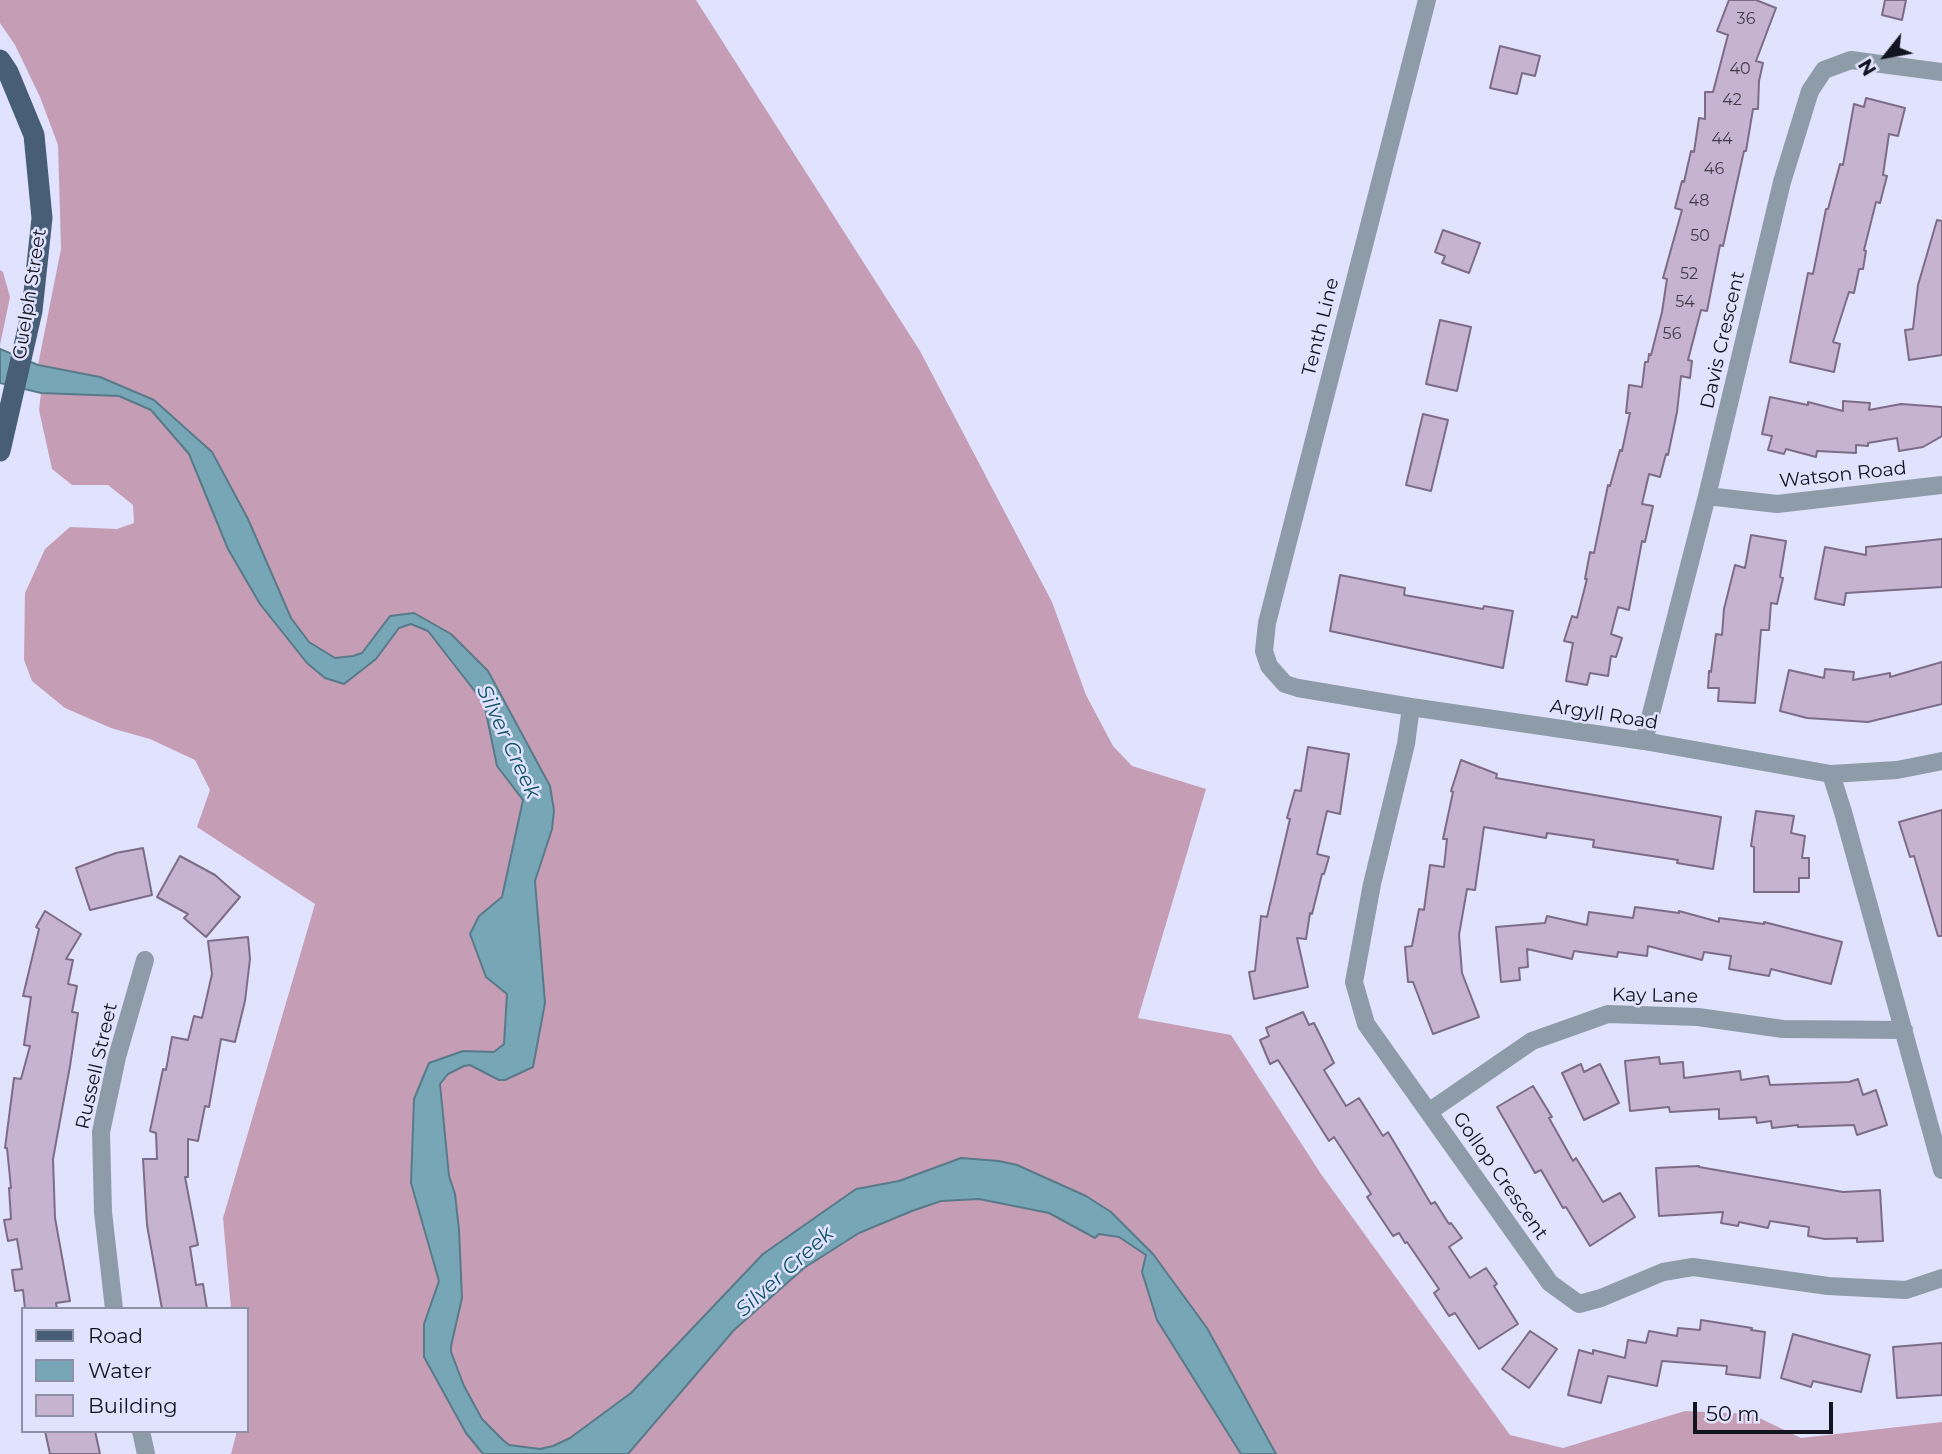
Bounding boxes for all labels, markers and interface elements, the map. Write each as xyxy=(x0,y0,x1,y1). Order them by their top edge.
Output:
house number: 36 xyxy=(1737,9,1755,29)
north arrow xyxy=(1851,21,1921,91)
text: N xyxy=(1854,55,1881,80)
house number: 40 xyxy=(1729,59,1751,79)
house number: 42 xyxy=(1722,90,1742,110)
house number: 44 xyxy=(1711,129,1733,149)
house number: 46 xyxy=(1704,159,1724,179)
house number: 48 xyxy=(1689,191,1709,211)
house number: 50 xyxy=(1690,226,1710,246)
street label: Guelph Street xyxy=(8,227,52,361)
house number: 52 xyxy=(1680,264,1698,284)
street label: Davis Crescent xyxy=(1696,269,1750,411)
street label: Tenth Line xyxy=(1298,276,1344,378)
house number: 54 xyxy=(1675,292,1695,312)
house number: 56 xyxy=(1663,324,1681,344)
street label: Watson Road xyxy=(1778,457,1908,493)
water label: Silver Creek xyxy=(471,681,545,803)
street label: Argyll Road xyxy=(1548,695,1660,735)
street label: Kay Lane xyxy=(1612,984,1698,1008)
street label: Russell Street xyxy=(71,1001,123,1131)
street label: Gollop Crescent xyxy=(1447,1108,1553,1244)
water label: Silver Creek xyxy=(731,1221,839,1323)
legend xyxy=(21,1307,248,1433)
text: Road xyxy=(88,1323,143,1348)
text: Water xyxy=(88,1358,152,1383)
scale bar xyxy=(1697,1388,1837,1432)
text: Building xyxy=(88,1393,178,1418)
text: 50 m xyxy=(1706,1401,1760,1426)

